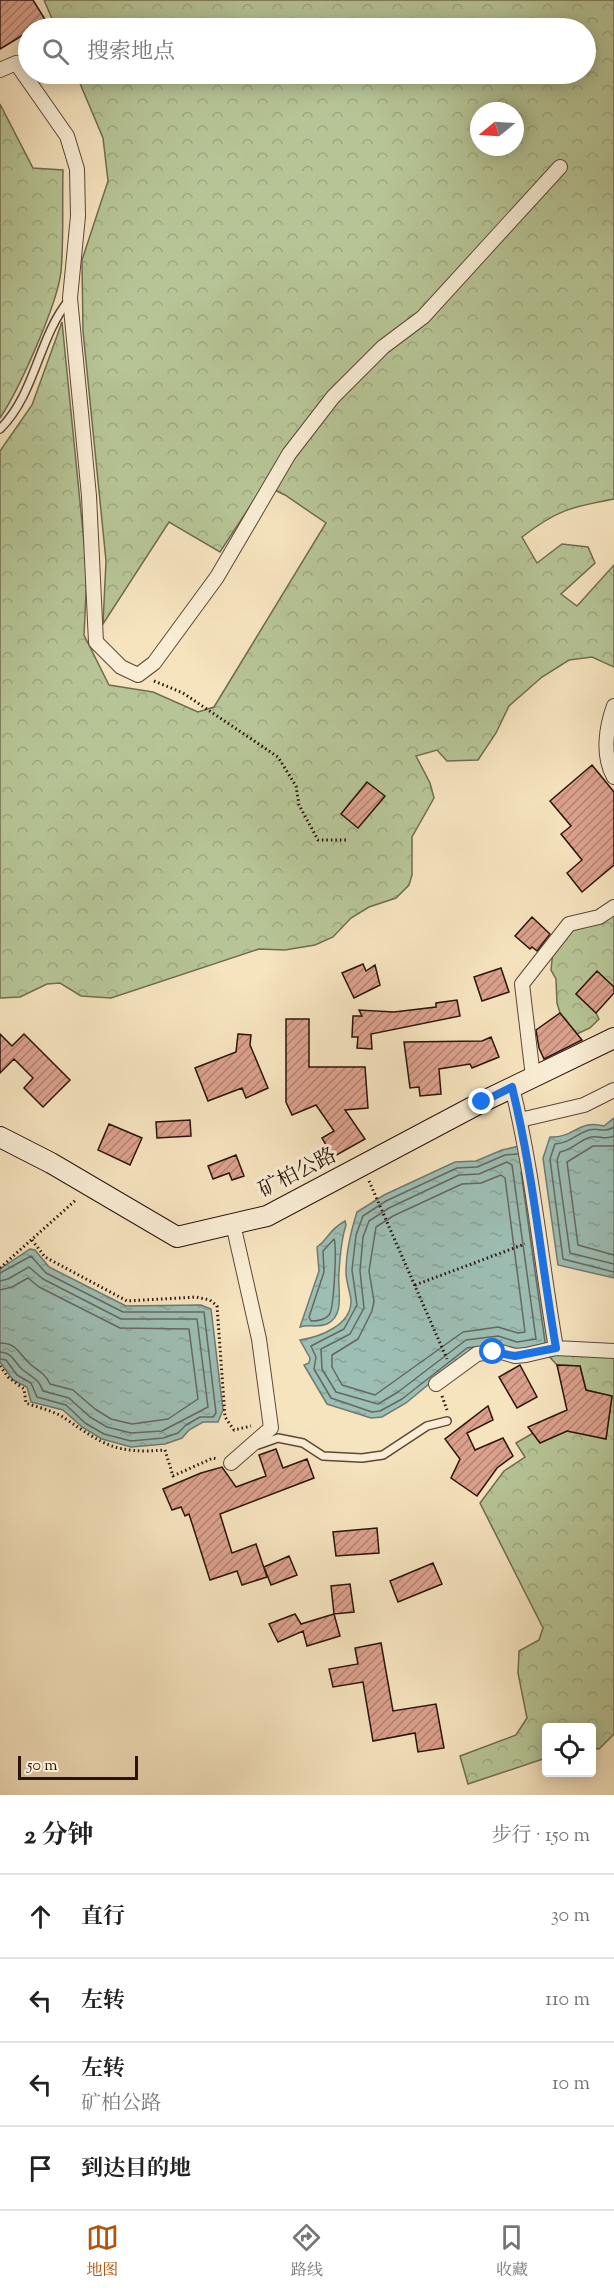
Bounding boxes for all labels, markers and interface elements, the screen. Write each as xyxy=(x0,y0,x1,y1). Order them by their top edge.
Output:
search box xyxy=(18,18,596,84)
icon: search xyxy=(39,35,72,68)
text: 搜索地点 xyxy=(87,37,175,69)
north arrow xyxy=(470,102,524,156)
route end xyxy=(468,1088,494,1114)
street label: 矿柏公路 xyxy=(254,1141,342,1206)
route start xyxy=(479,1338,505,1364)
map controls xyxy=(542,1723,596,1777)
button: locate xyxy=(542,1723,596,1777)
scale bar xyxy=(18,1753,138,1780)
text: 50 m xyxy=(27,1755,58,1778)
text: 2 分钟 xyxy=(24,1818,94,1855)
text: 步行 · 150 m xyxy=(491,1822,590,1851)
icon: ahead xyxy=(24,1900,57,1933)
text: 直行 xyxy=(81,1902,125,1934)
text: 30 m xyxy=(551,1902,590,1931)
icon: left xyxy=(24,1984,57,2017)
text: 左转 xyxy=(81,1986,125,2018)
text: 110 m xyxy=(545,1986,590,2015)
text: 左转 xyxy=(81,2054,125,2086)
icon: left xyxy=(24,2068,57,2101)
text: 10 m xyxy=(552,2070,590,2099)
text: 矿柏公路 xyxy=(81,2090,161,2119)
icon: arrive xyxy=(24,2152,57,2185)
text: 到达目的地 xyxy=(81,2154,191,2186)
tab: 地图 xyxy=(86,2221,119,2283)
tab: 路线 xyxy=(290,2221,323,2283)
tab: 收藏 xyxy=(495,2221,528,2283)

